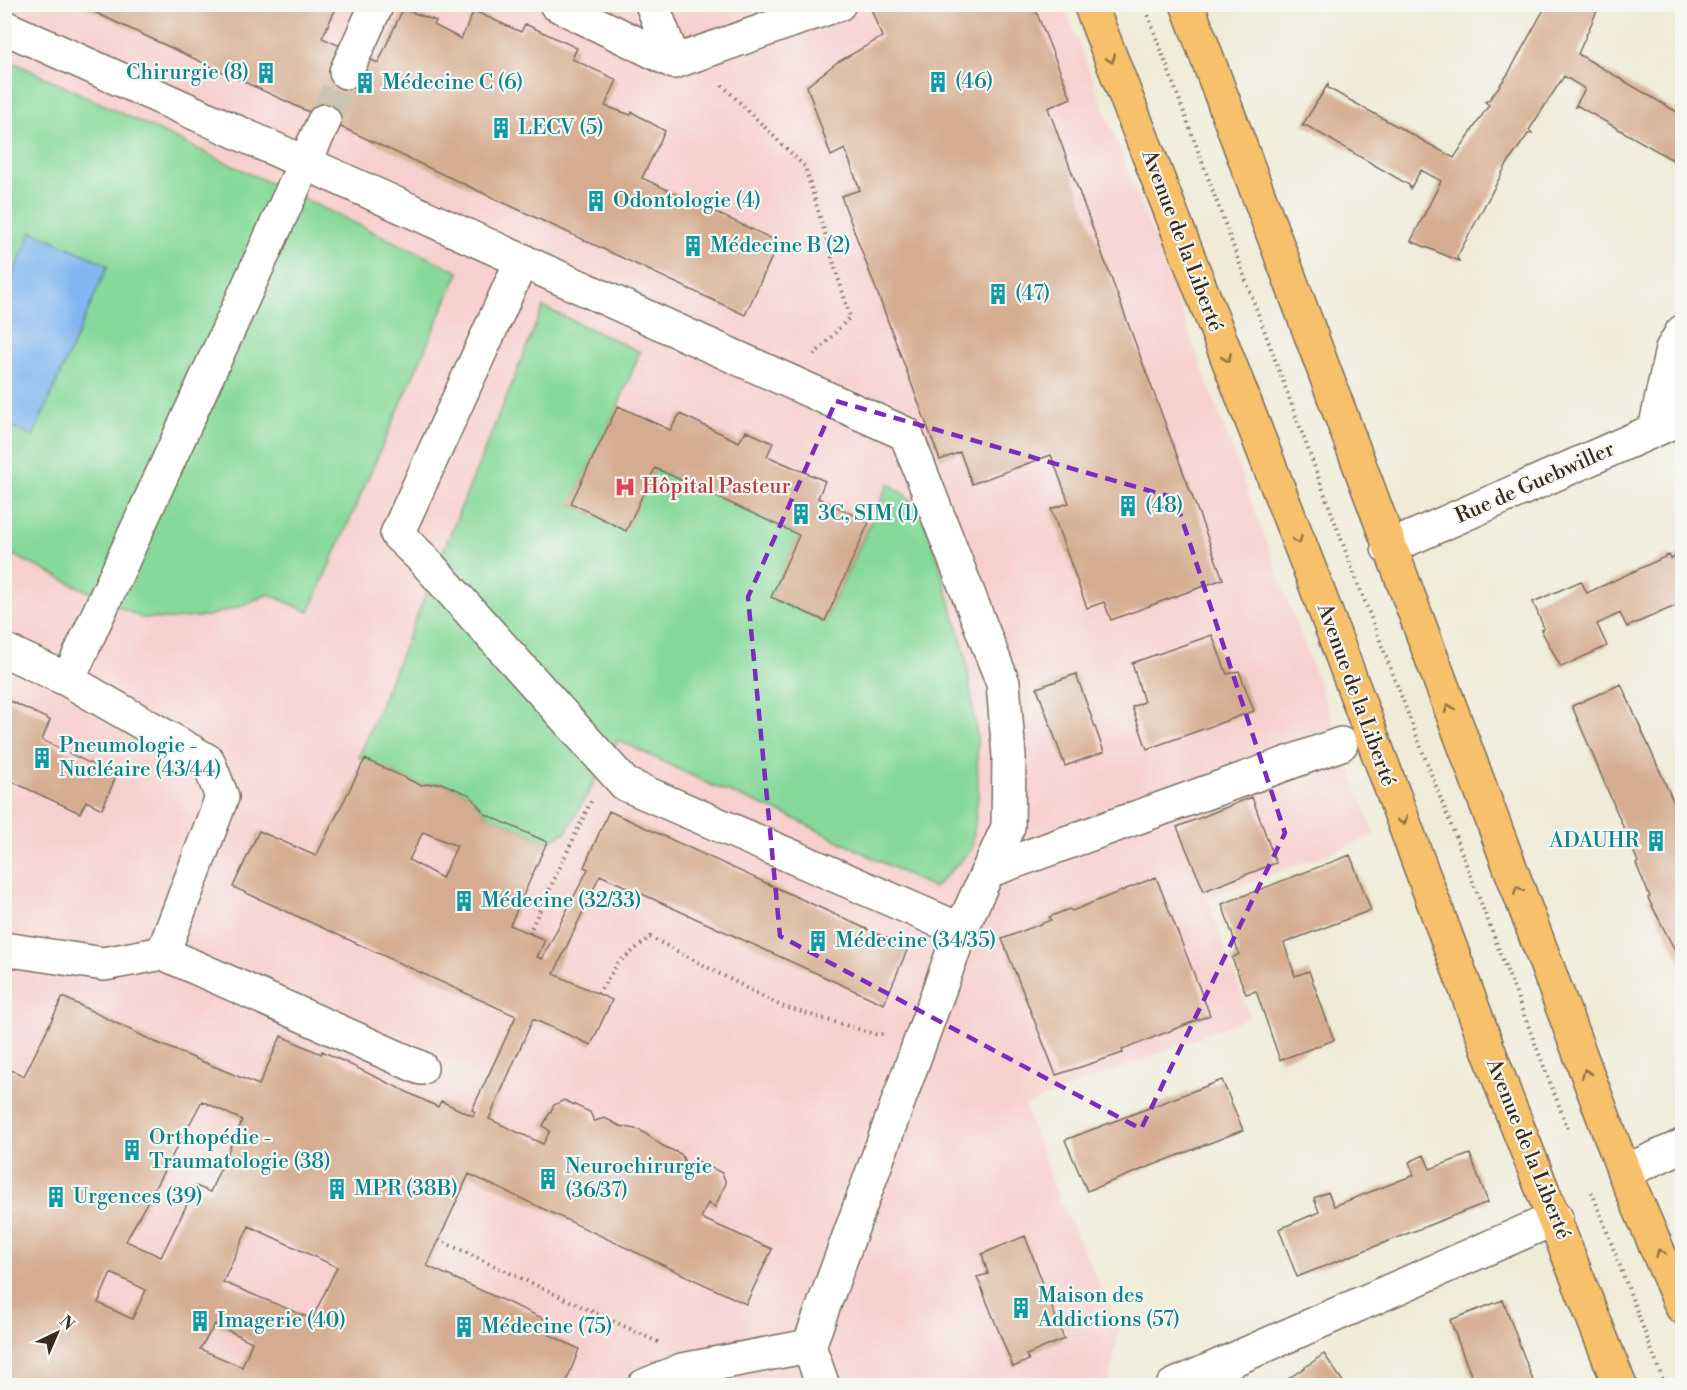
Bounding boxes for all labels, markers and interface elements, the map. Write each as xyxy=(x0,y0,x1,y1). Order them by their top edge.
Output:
one-way arrow xyxy=(1104,53,1116,64)
place label: Chirurgie (8) xyxy=(126,60,249,86)
building icon: Chirurgie (8) xyxy=(254,61,278,85)
place label: (46) xyxy=(955,69,993,95)
place label: Médecine C (6) xyxy=(382,70,523,96)
building icon: (46) xyxy=(926,70,950,94)
building icon: Médecine C (6) xyxy=(353,71,377,95)
place label: LECV (5) xyxy=(518,115,604,141)
building icon: LECV (5) xyxy=(489,116,513,140)
street label: Avenue de la Liberté xyxy=(1135,146,1229,336)
place label: Odontologie (4) xyxy=(613,188,761,214)
building icon: Odontologie (4) xyxy=(584,189,608,213)
place label: Médecine B (2) xyxy=(710,233,851,259)
building icon: Médecine B (2) xyxy=(681,234,705,258)
place label: (47) xyxy=(1015,281,1050,307)
building icon: (47) xyxy=(986,282,1010,306)
one-way arrow xyxy=(1220,352,1232,363)
street label: Rue de Guebwiller xyxy=(1451,436,1619,530)
place label: Hôpital Pasteur xyxy=(642,474,791,500)
hospital icon: Hôpital Pasteur xyxy=(613,475,637,499)
place label: (48) xyxy=(1145,493,1183,519)
building icon: (48) xyxy=(1116,494,1140,518)
place label: 3C, SIM (1) xyxy=(818,501,919,527)
building icon: 3C, SIM (1) xyxy=(789,502,813,526)
one-way arrow xyxy=(1291,534,1303,545)
street label: Avenue de la Liberté xyxy=(1311,599,1401,790)
one-way arrow xyxy=(1444,703,1456,714)
place label: Pneumologie - Nucléaire (43/44) xyxy=(59,733,221,783)
building icon: Pneumologie - Nucléaire (43/44) xyxy=(30,746,54,770)
one-way arrow xyxy=(1396,815,1408,826)
place label: ADAUHR xyxy=(1548,828,1639,854)
building icon: ADAUHR xyxy=(1644,829,1668,853)
one-way arrow xyxy=(1512,885,1525,896)
place label: Médecine (32/33) xyxy=(481,888,641,914)
building icon: Médecine (32/33) xyxy=(452,889,476,913)
place label: Médecine (34/35) xyxy=(835,928,996,954)
building icon: Médecine (34/35) xyxy=(806,929,830,953)
street label: Avenue de la Liberté xyxy=(1480,1054,1576,1243)
one-way arrow xyxy=(1581,1068,1594,1078)
place label: Orthopédie - Traumatologie (38) xyxy=(149,1125,331,1175)
building icon: Orthopédie - Traumatologie (38) xyxy=(120,1138,144,1162)
place label: Neurochirurgie (36/37) xyxy=(565,1154,712,1204)
building icon: Neurochirurgie (36/37) xyxy=(536,1167,560,1191)
place label: MPR (38B) xyxy=(354,1176,458,1202)
building icon: MPR (38B) xyxy=(325,1177,349,1201)
place label: Urgences (39) xyxy=(73,1184,203,1210)
building icon: Urgences (39) xyxy=(44,1185,68,1209)
one-way arrow xyxy=(1655,1249,1667,1260)
place label: Maison des Addictions (57) xyxy=(1037,1283,1180,1333)
building icon: Maison des Addictions (57) xyxy=(1009,1296,1033,1320)
north arrow xyxy=(27,1303,87,1363)
place label: Imagerie (40) xyxy=(217,1308,346,1334)
building icon: Imagerie (40) xyxy=(188,1309,212,1333)
text: N xyxy=(55,1311,78,1335)
place label: Médecine (75) xyxy=(481,1314,612,1340)
building icon: Médecine (75) xyxy=(452,1315,476,1339)

